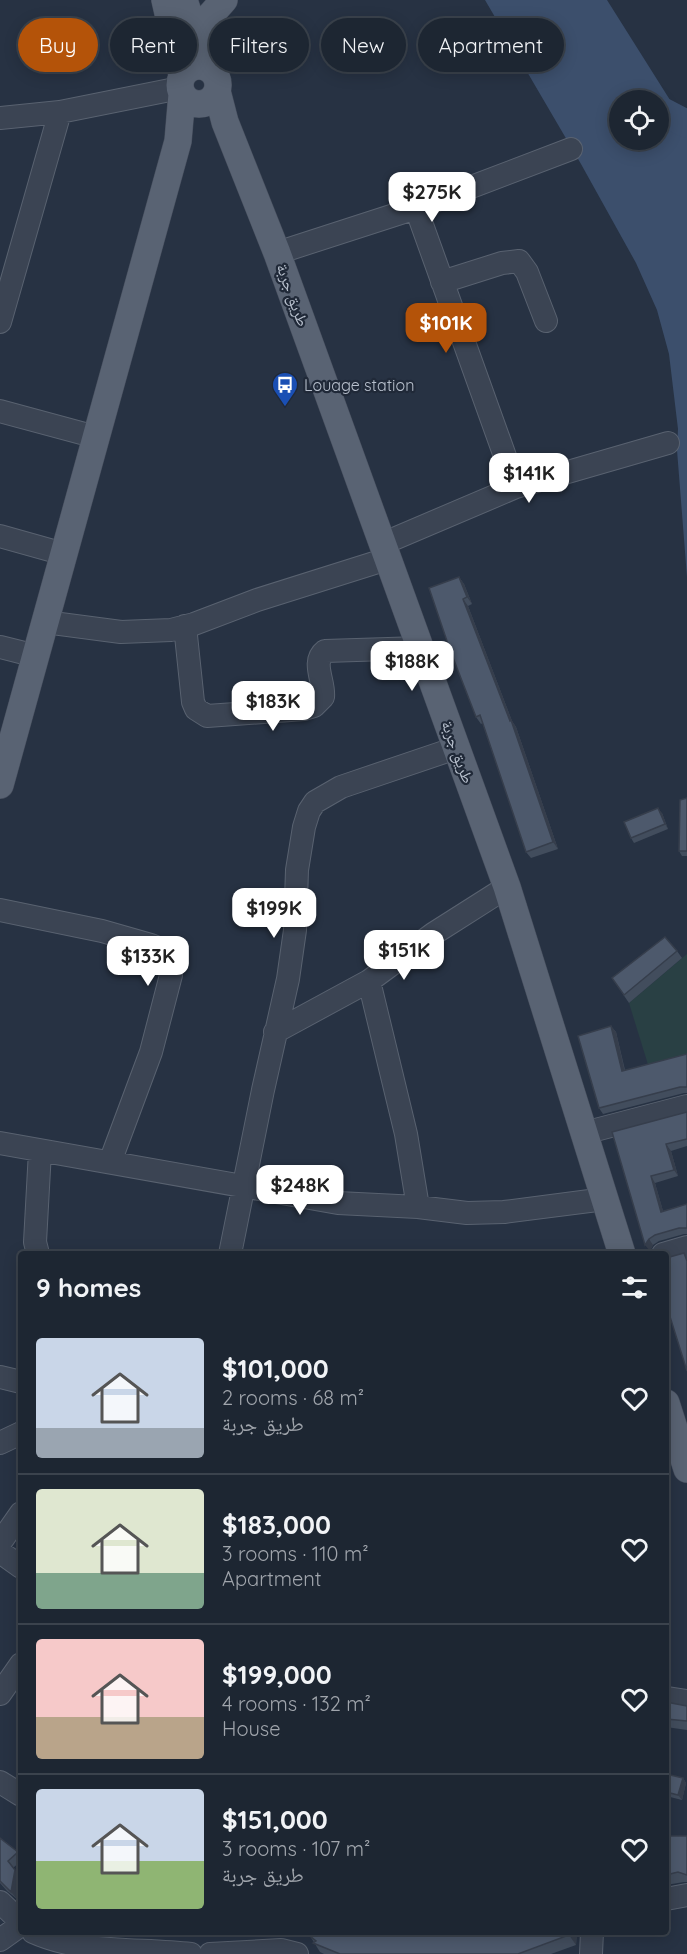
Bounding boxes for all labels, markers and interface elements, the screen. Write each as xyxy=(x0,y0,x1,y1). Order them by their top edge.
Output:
chip: Buy xyxy=(18,18,98,72)
chip: Rent xyxy=(110,18,197,72)
chip: Filters xyxy=(209,18,309,72)
chip: New xyxy=(321,18,406,72)
chip: Apartment xyxy=(418,18,564,72)
map controls xyxy=(609,90,669,150)
button: locate xyxy=(609,90,669,150)
pin: $275K xyxy=(390,172,474,223)
text: $275K xyxy=(403,179,461,204)
street label: طريق جربة xyxy=(271,261,314,330)
pin: $101K xyxy=(404,303,488,354)
text: $101K xyxy=(420,310,472,335)
bus stop icon: Louage station xyxy=(270,370,300,408)
place label: Louage station xyxy=(304,375,414,395)
pin: $141K xyxy=(487,453,571,504)
text: $141K xyxy=(503,460,555,485)
pin: $188K xyxy=(370,641,454,692)
text: $188K xyxy=(385,648,439,673)
pin: $183K xyxy=(231,681,315,732)
text: $183K xyxy=(246,688,300,713)
street label: طريق جربة xyxy=(436,718,479,787)
pin: $199K xyxy=(232,888,316,939)
text: $199K xyxy=(246,895,302,920)
pin: $151K xyxy=(362,930,446,981)
pin: $133K xyxy=(106,936,190,987)
text: $151K xyxy=(378,937,430,962)
text: $133K xyxy=(121,943,175,968)
pin: $248K xyxy=(258,1165,342,1216)
text: $248K xyxy=(270,1172,330,1197)
text: 9 homes xyxy=(36,1271,141,1304)
icon: filters xyxy=(618,1271,651,1304)
text: $101,000 xyxy=(222,1352,329,1385)
icon: home xyxy=(84,1362,156,1434)
icon: heart xyxy=(618,1382,651,1415)
text: 2 rooms · 68 m² xyxy=(222,1385,364,1410)
text: طريق جربة xyxy=(222,1411,304,1436)
text: $183,000 xyxy=(222,1508,331,1541)
icon: home xyxy=(84,1513,156,1585)
icon: heart xyxy=(618,1533,651,1566)
text: 3 rooms · 110 m² xyxy=(222,1541,369,1566)
text: Apartment xyxy=(222,1566,322,1591)
text: $199,000 xyxy=(222,1658,332,1691)
icon: home xyxy=(84,1663,156,1735)
icon: heart xyxy=(618,1683,651,1716)
text: 4 rooms · 132 m² xyxy=(222,1691,371,1716)
text: House xyxy=(222,1716,281,1741)
text: $151,000 xyxy=(222,1803,328,1836)
icon: home xyxy=(84,1813,156,1885)
icon: heart xyxy=(618,1833,651,1866)
text: 3 rooms · 107 m² xyxy=(222,1836,370,1861)
text: طريق جربة xyxy=(222,1862,304,1887)

